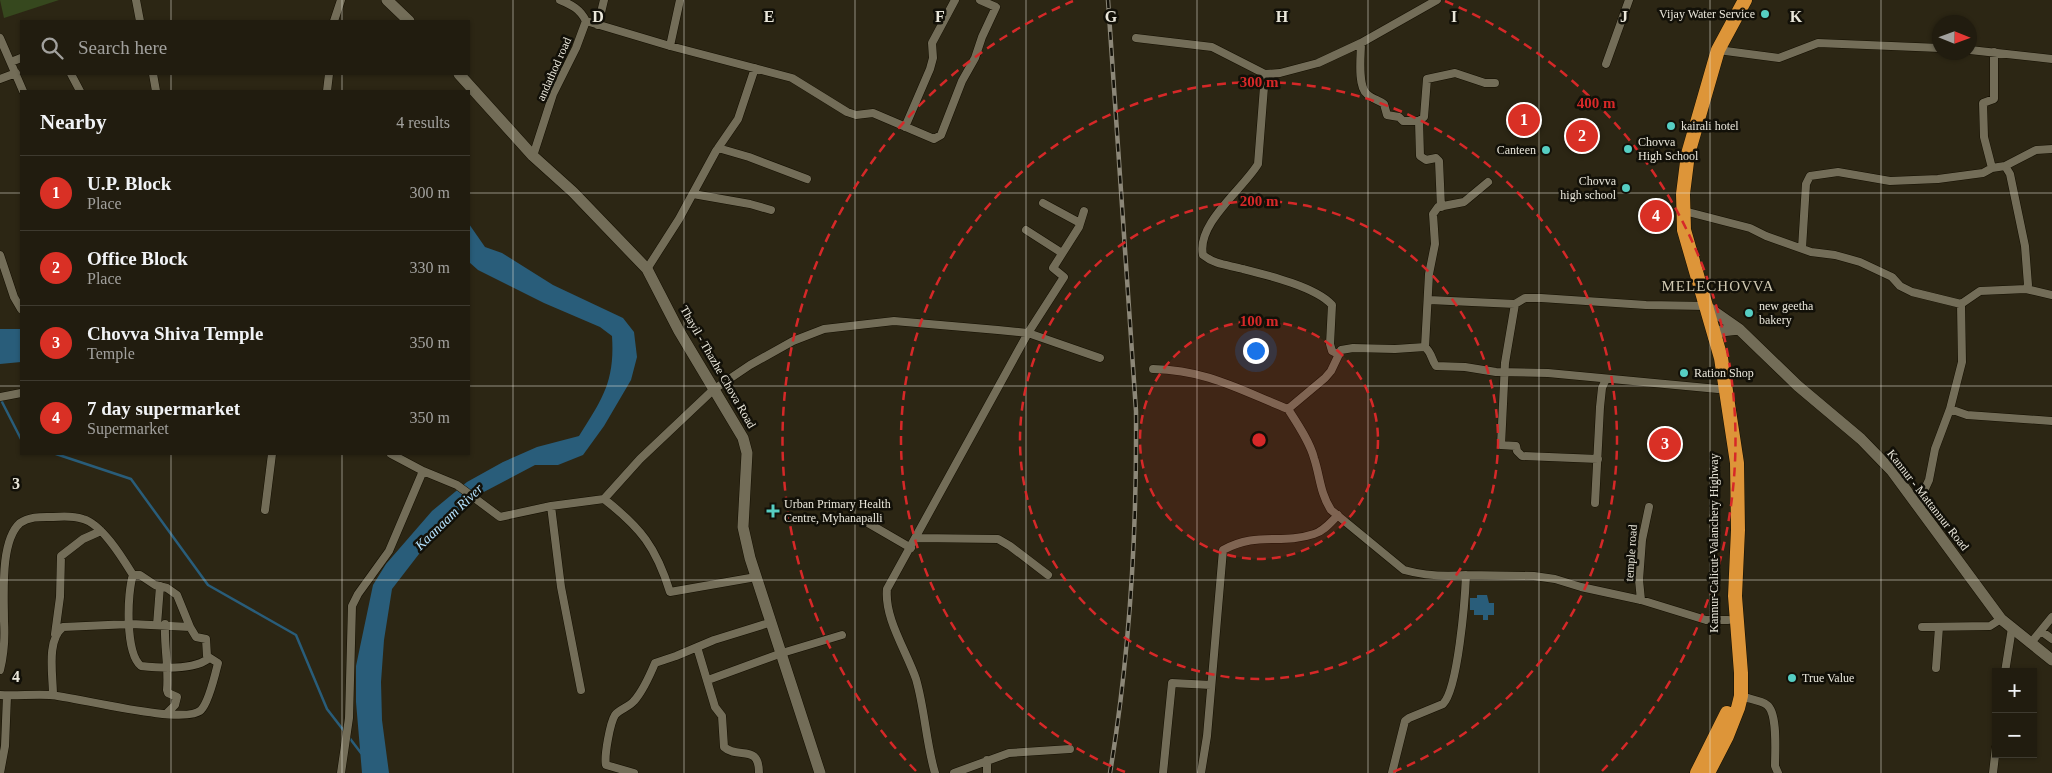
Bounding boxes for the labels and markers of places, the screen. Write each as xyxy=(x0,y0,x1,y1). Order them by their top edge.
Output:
place label: Vijay Water Service xyxy=(1659,7,1755,21)
marker: Vijay Water Service xyxy=(1759,8,1771,20)
pin: 1 xyxy=(1508,101,1540,139)
pin: 2 xyxy=(1566,117,1598,155)
place label: kairali hotel xyxy=(1681,119,1739,133)
marker: kairali hotel xyxy=(1665,120,1677,132)
place label: Chovva High School xyxy=(1638,135,1699,163)
place label: Canteen xyxy=(1497,143,1536,157)
marker: Chovva High School xyxy=(1622,143,1634,155)
marker: Canteen xyxy=(1540,144,1552,156)
place label: Chovva high school xyxy=(1560,174,1617,202)
marker: Chovva high school xyxy=(1620,182,1632,194)
pin: 4 xyxy=(1640,197,1672,235)
place label: new geetha bakery xyxy=(1759,299,1814,327)
marker: new geetha bakery xyxy=(1743,307,1755,319)
place label: Ration Shop xyxy=(1694,366,1754,380)
marker: Ration Shop xyxy=(1678,367,1690,379)
pin: 3 xyxy=(1649,425,1681,463)
centre of rings xyxy=(1250,431,1268,449)
place label: Urban Primary Health Centre, Myhanapalli xyxy=(784,497,891,525)
marker: Urban Primary Health Centre, Myhanapalli xyxy=(766,504,780,518)
place label: True Value xyxy=(1802,671,1854,685)
marker: True Value xyxy=(1786,672,1798,684)

